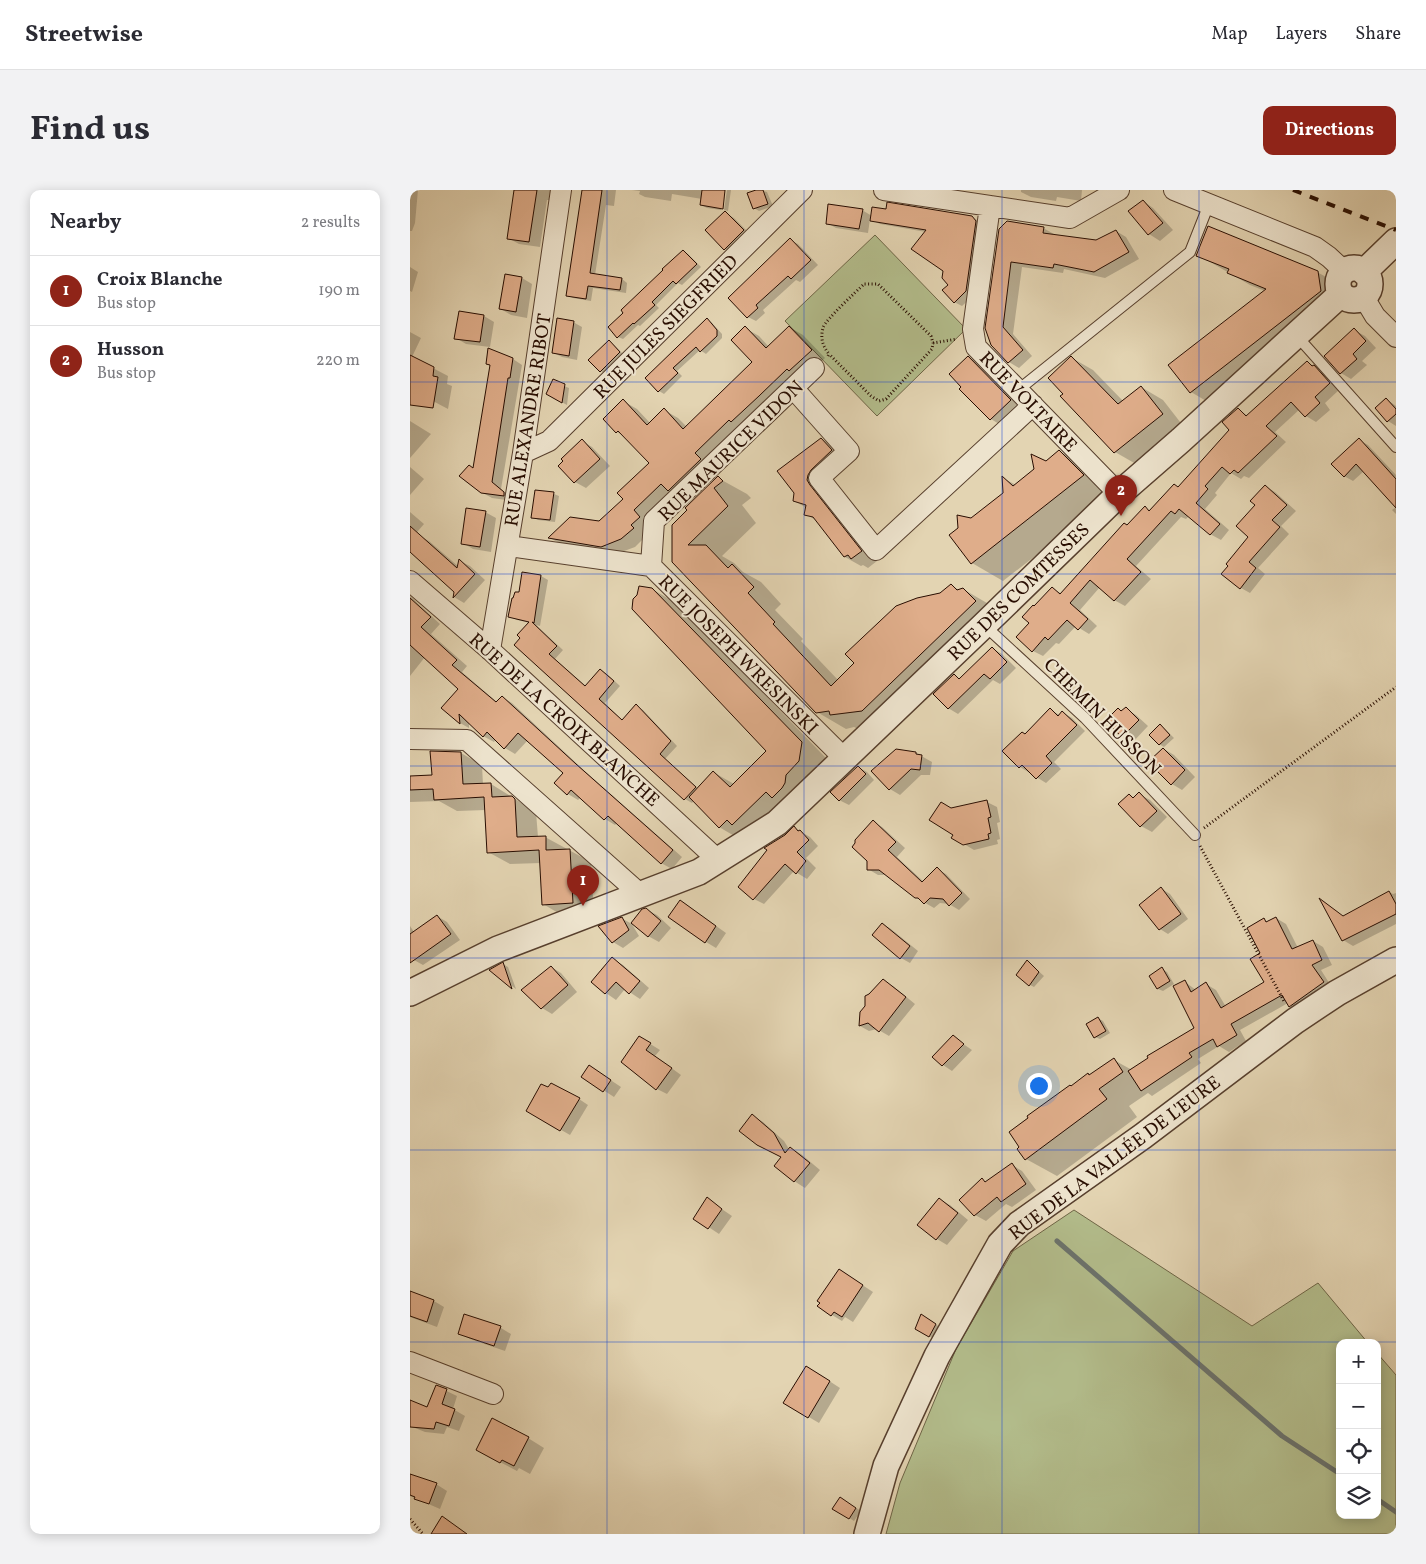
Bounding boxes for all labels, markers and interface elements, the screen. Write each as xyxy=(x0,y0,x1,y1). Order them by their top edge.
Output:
text: Streetwise xyxy=(25,18,143,52)
text: Map xyxy=(1211,22,1247,47)
text: Layers xyxy=(1275,22,1327,47)
text: Share xyxy=(1355,22,1401,47)
text: Find us xyxy=(30,106,150,154)
button: Directions xyxy=(1263,106,1396,155)
text: Nearby xyxy=(50,208,121,237)
text: 2 results xyxy=(301,212,360,234)
street label: RUE JULES SIEGFRIED xyxy=(588,249,745,405)
text: Croix Blanche xyxy=(97,267,223,293)
text: 1 xyxy=(63,280,69,302)
text: 190 m xyxy=(318,280,360,302)
text: Bus stop xyxy=(97,293,156,315)
street label: RUE ALEXANDRE RIBOT xyxy=(499,312,559,529)
text: Husson xyxy=(97,337,164,363)
street label: RUE VOLTAIRE xyxy=(973,346,1082,459)
text: 2 xyxy=(62,350,70,372)
text: 220 m xyxy=(316,350,360,372)
text: Bus stop xyxy=(97,363,156,385)
street label: RUE MAURICE VIDON xyxy=(653,375,810,528)
pin: 2 xyxy=(1105,475,1137,516)
street label: RUE DES COMTESSES xyxy=(943,518,1096,667)
street label: RUE JOSEPH WRESINSKI xyxy=(652,570,823,741)
street label: RUE DE LA CROIX BLANCHE xyxy=(463,628,665,813)
street label: CHEMIN HUSSON xyxy=(1037,653,1166,782)
pin: 1 xyxy=(567,865,599,906)
street label: RUE DE LA VALLÉE DE L'EURE xyxy=(1004,1070,1227,1247)
your location xyxy=(1026,1073,1052,1099)
map controls xyxy=(1336,1339,1381,1519)
button: + xyxy=(1336,1339,1381,1384)
button: − xyxy=(1336,1384,1381,1429)
button: locate xyxy=(1336,1429,1381,1474)
button: layers xyxy=(1336,1474,1381,1519)

